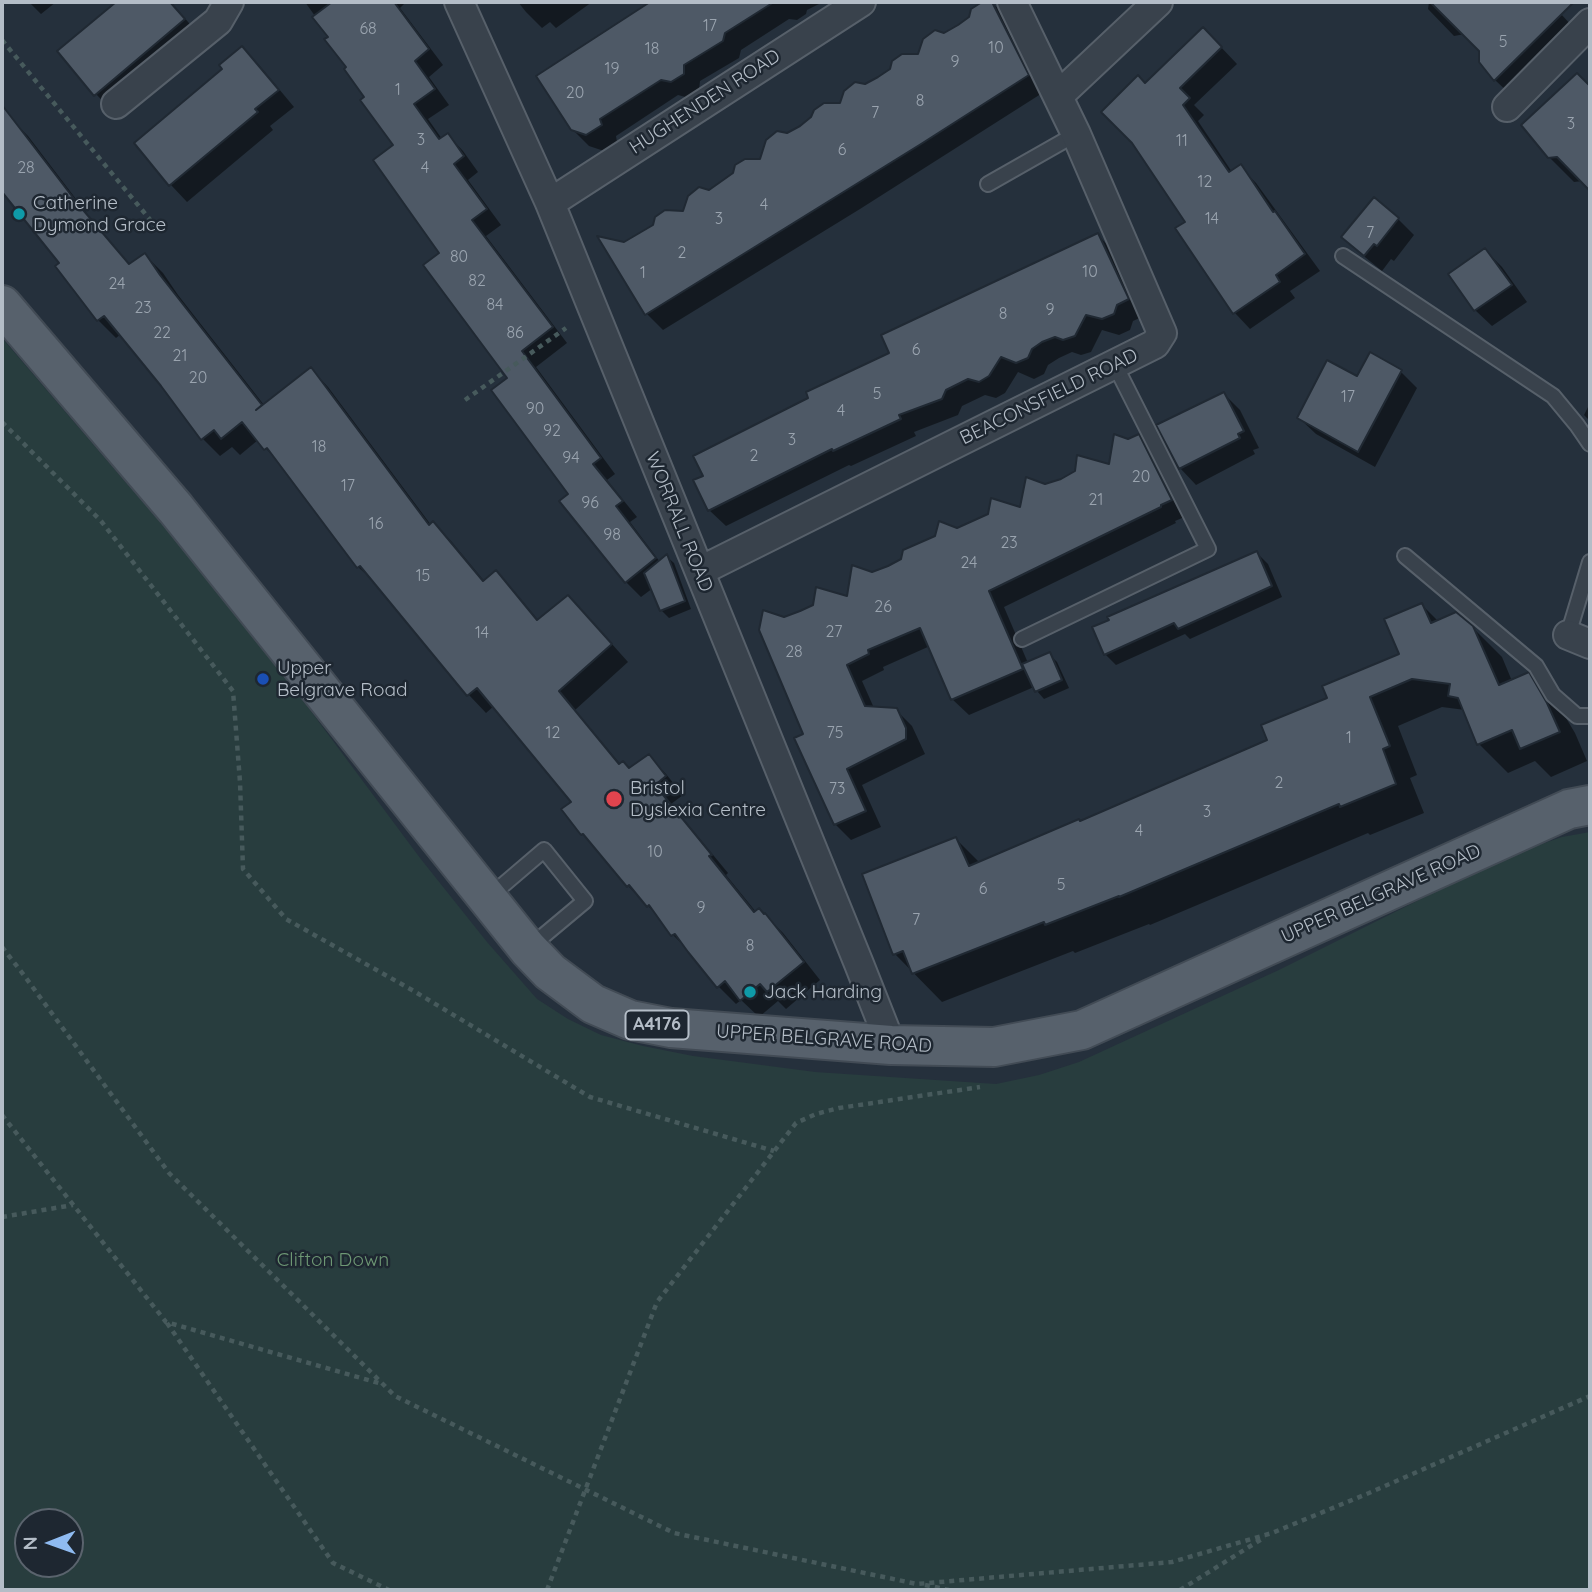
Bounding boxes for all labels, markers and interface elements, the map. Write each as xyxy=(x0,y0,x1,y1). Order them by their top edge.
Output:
house number: 17 xyxy=(703,16,717,36)
house number: 68 xyxy=(359,19,377,39)
house number: 5 xyxy=(1499,32,1507,52)
house number: 10 xyxy=(988,38,1004,58)
house number: 18 xyxy=(645,39,659,59)
street label: HUGHENDEN ROAD xyxy=(625,45,785,159)
house number: 9 xyxy=(951,52,959,72)
house number: 19 xyxy=(605,59,619,79)
house number: 1 xyxy=(395,80,401,100)
house number: 20 xyxy=(566,83,584,103)
house number: 8 xyxy=(916,91,924,111)
house number: 7 xyxy=(871,103,879,123)
house number: 3 xyxy=(1567,114,1575,134)
house number: 3 xyxy=(417,130,425,150)
house number: 11 xyxy=(1176,131,1188,151)
house number: 6 xyxy=(838,140,846,160)
house number: 28 xyxy=(17,158,35,178)
house number: 4 xyxy=(421,158,429,178)
house number: 12 xyxy=(1198,172,1212,192)
place label: Catherine Dymond Grace xyxy=(33,192,166,236)
house number: 4 xyxy=(760,195,768,215)
marker: Catherine Dymond Grace xyxy=(11,206,27,222)
house number: 3 xyxy=(715,209,723,229)
house number: 14 xyxy=(1205,209,1219,229)
house number: 7 xyxy=(1366,223,1374,243)
house number: 2 xyxy=(678,243,686,263)
house number: 80 xyxy=(450,247,468,267)
house number: 10 xyxy=(1082,262,1098,282)
house number: 1 xyxy=(640,263,646,283)
house number: 82 xyxy=(468,271,486,291)
house number: 24 xyxy=(108,274,126,294)
house number: 84 xyxy=(486,295,504,315)
house number: 23 xyxy=(134,298,152,318)
house number: 9 xyxy=(1046,300,1054,320)
house number: 8 xyxy=(999,304,1007,324)
house number: 22 xyxy=(153,323,171,343)
house number: 86 xyxy=(506,323,524,343)
house number: 6 xyxy=(912,340,920,360)
street label: BEACONSFIELD ROAD xyxy=(956,344,1142,450)
house number: 21 xyxy=(173,346,187,366)
house number: 20 xyxy=(189,368,207,388)
house number: 5 xyxy=(873,384,881,404)
house number: 17 xyxy=(1341,387,1355,407)
house number: 90 xyxy=(526,399,544,419)
house number: 4 xyxy=(837,401,845,421)
house number: 92 xyxy=(543,421,561,441)
house number: 3 xyxy=(788,430,796,450)
house number: 18 xyxy=(312,437,326,457)
house number: 2 xyxy=(750,446,758,466)
house number: 94 xyxy=(562,448,580,468)
street label: WORRALL ROAD xyxy=(641,449,717,595)
house number: 20 xyxy=(1132,467,1150,487)
house number: 17 xyxy=(341,476,355,496)
house number: 21 xyxy=(1089,490,1103,510)
house number: 96 xyxy=(581,493,599,513)
house number: 16 xyxy=(369,514,383,534)
house number: 98 xyxy=(603,525,621,545)
house number: 23 xyxy=(1000,533,1018,553)
house number: 24 xyxy=(960,553,978,573)
house number: 15 xyxy=(416,566,430,586)
house number: 26 xyxy=(874,597,892,617)
house number: 27 xyxy=(826,622,842,642)
house number: 14 xyxy=(475,623,489,643)
house number: 28 xyxy=(785,642,803,662)
place label: Upper Belgrave Road xyxy=(277,657,408,701)
marker: Upper Belgrave Road xyxy=(255,671,271,687)
house number: 12 xyxy=(546,723,560,743)
house number: 75 xyxy=(827,723,843,743)
house number: 1 xyxy=(1346,728,1352,748)
house number: 2 xyxy=(1275,773,1283,793)
place label: Bristol Dyslexia Centre xyxy=(630,777,766,821)
house number: 73 xyxy=(829,779,845,799)
marker: Bristol Dyslexia Centre xyxy=(604,789,624,809)
house number: 3 xyxy=(1203,802,1211,822)
house number: 4 xyxy=(1135,821,1143,841)
street label: UPPER BELGRAVE ROAD xyxy=(1278,840,1484,948)
house number: 10 xyxy=(647,842,663,862)
house number: 5 xyxy=(1057,875,1065,895)
house number: 6 xyxy=(979,879,987,899)
house number: 9 xyxy=(697,898,705,918)
house number: 7 xyxy=(912,910,920,930)
house number: 8 xyxy=(746,936,754,956)
place label: Jack Harding xyxy=(764,981,882,1003)
marker: Jack Harding xyxy=(742,984,758,1000)
road number: A4176 xyxy=(626,1010,688,1040)
street label: UPPER BELGRAVE ROAD xyxy=(715,1020,933,1058)
park label: Clifton Down xyxy=(277,1249,389,1271)
north arrow xyxy=(14,1508,84,1578)
text: N xyxy=(18,1536,42,1551)

